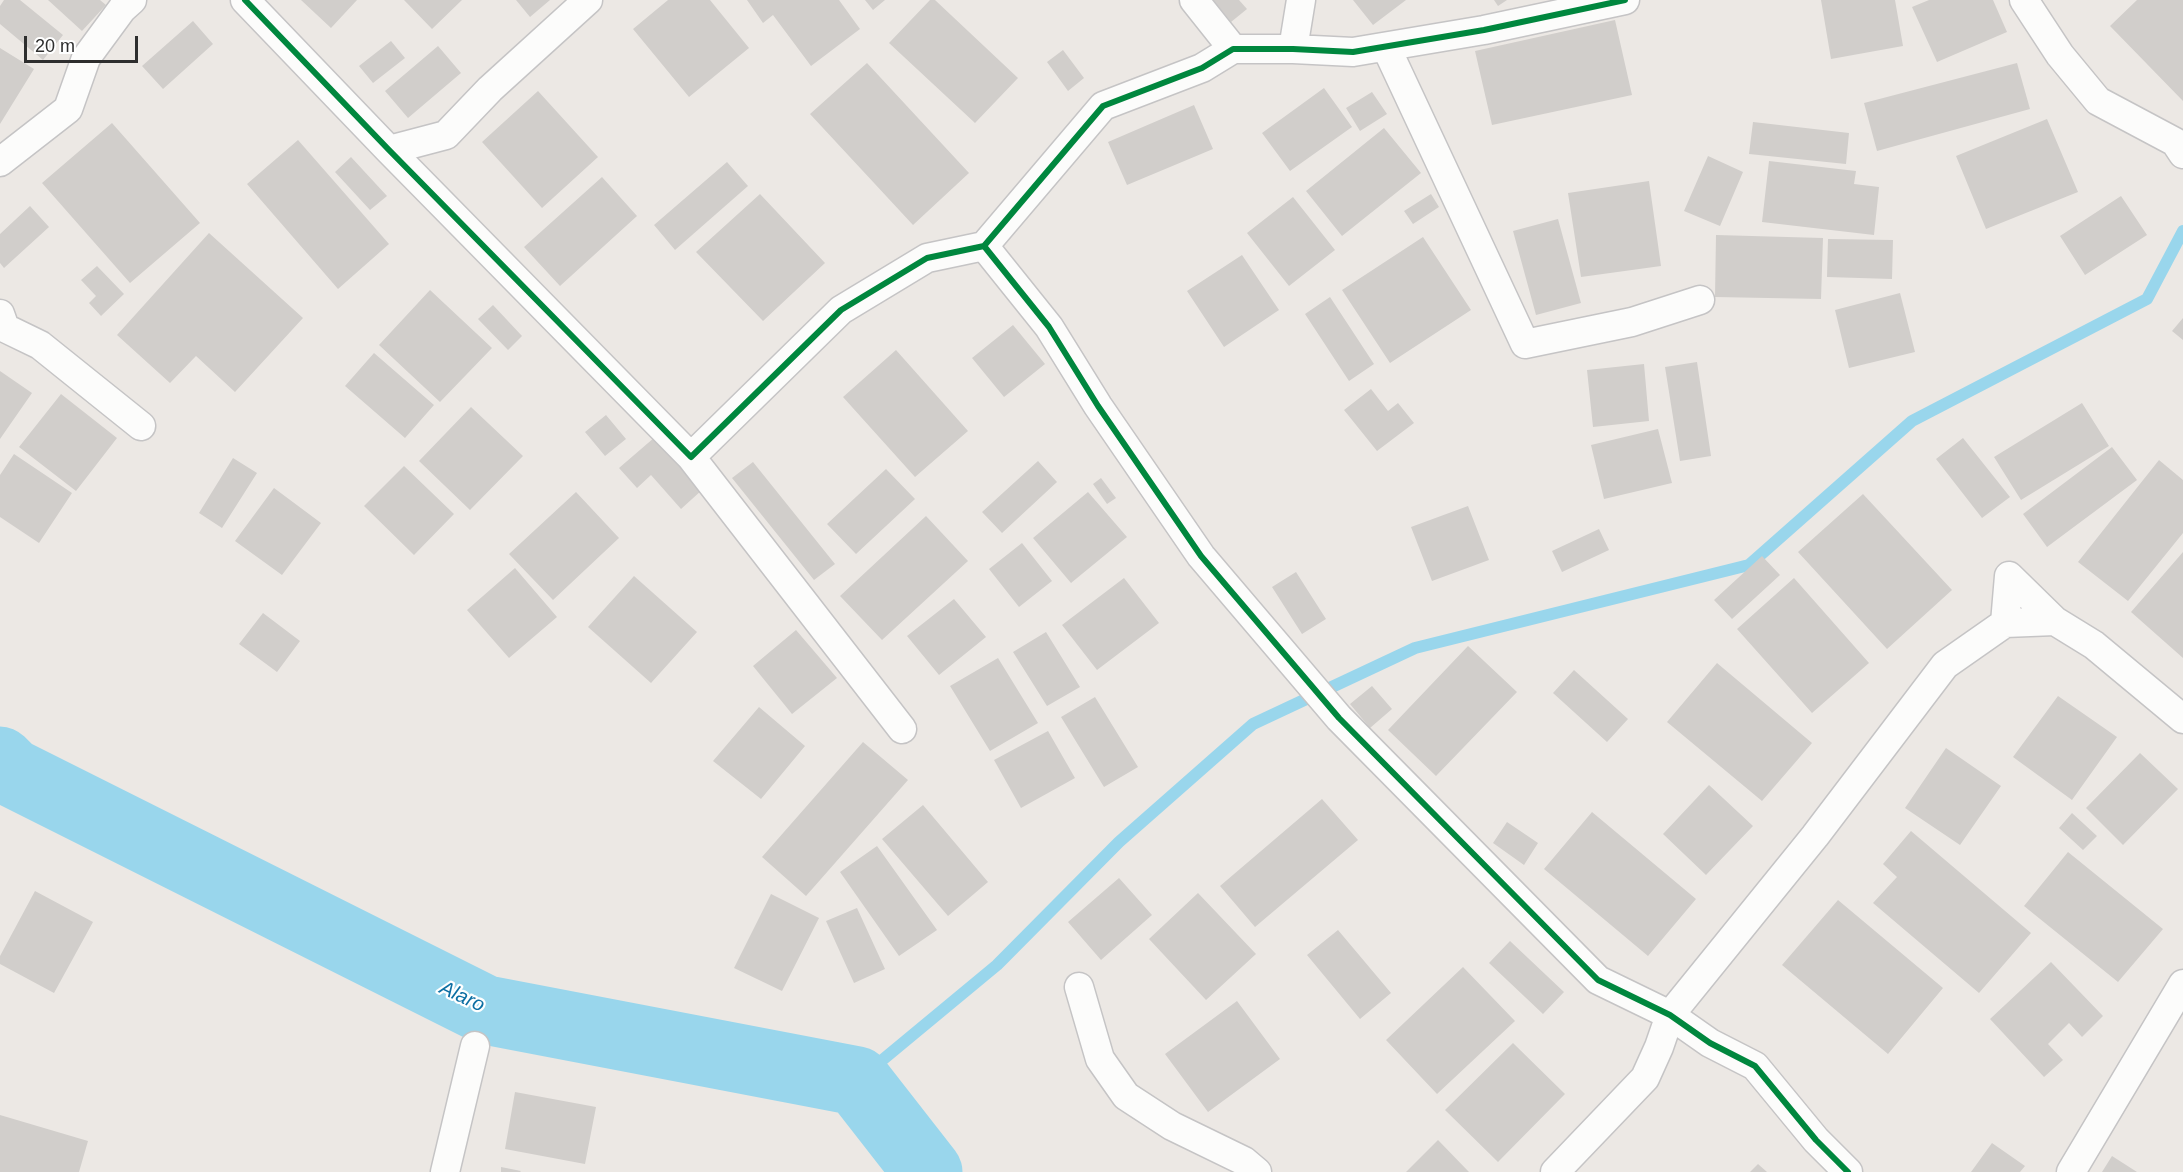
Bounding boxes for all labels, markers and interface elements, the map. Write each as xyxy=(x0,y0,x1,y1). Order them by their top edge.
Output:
scale bar xyxy=(27,24,141,62)
text: 20 m xyxy=(35,36,75,56)
water label: Alaro xyxy=(436,976,488,1018)

